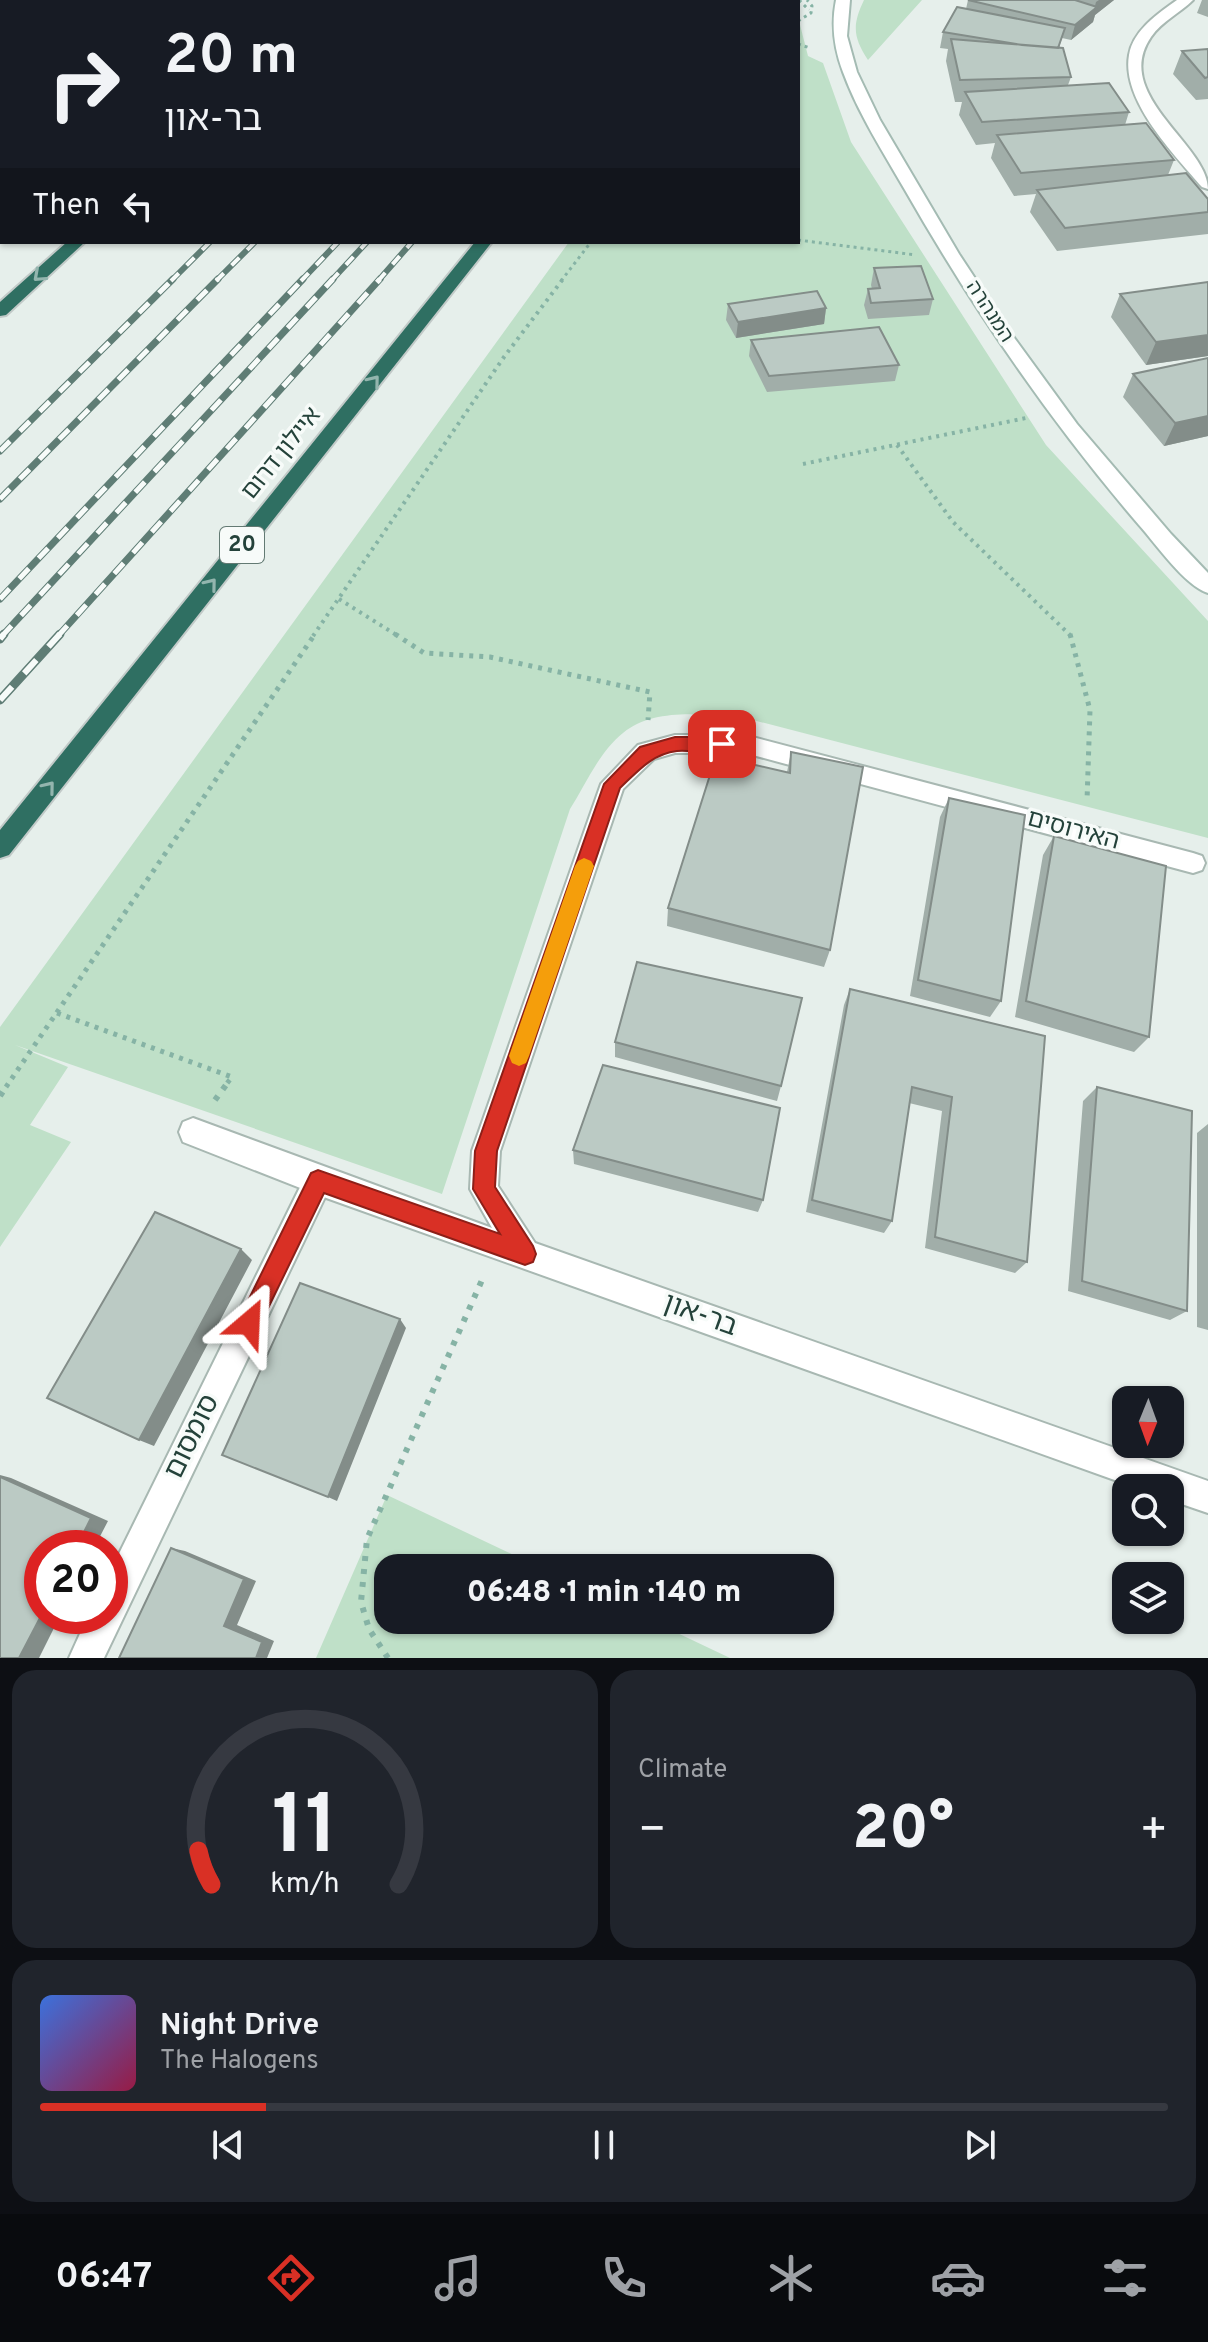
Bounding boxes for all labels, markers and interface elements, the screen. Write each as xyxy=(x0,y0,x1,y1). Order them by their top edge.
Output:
text: 20 m xyxy=(164,23,298,93)
icon: right xyxy=(32,32,136,136)
text: בר-און xyxy=(164,98,262,144)
icon: left xyxy=(116,184,160,228)
text: Then xyxy=(32,188,100,225)
one-way arrow xyxy=(33,267,48,281)
street label: המנהרה xyxy=(959,276,1019,348)
one-way arrow xyxy=(364,375,378,390)
street label: איילון דרום xyxy=(236,402,328,506)
road number: 20 xyxy=(220,527,264,563)
one-way arrow xyxy=(201,579,216,593)
pin xyxy=(688,710,756,778)
icon: arrive xyxy=(700,722,744,766)
one-way arrow xyxy=(39,781,53,796)
street label: האירוסים xyxy=(1024,804,1122,858)
position arrow xyxy=(207,1281,291,1365)
street label: בר-און xyxy=(658,1286,742,1346)
north arrow xyxy=(1112,1386,1184,1458)
map controls xyxy=(1112,1386,1184,1634)
street label: סומסום xyxy=(157,1389,229,1485)
button: search xyxy=(1112,1474,1184,1546)
speed limit sign: 20 xyxy=(24,1530,128,1634)
button: layers xyxy=(1112,1562,1184,1634)
text: 06:48 · 1 min · 140 m xyxy=(467,1575,741,1612)
text: Climate xyxy=(638,1754,727,1787)
text: 11 xyxy=(272,1778,338,1883)
text: 20° xyxy=(852,1794,954,1870)
text: − xyxy=(638,1804,666,1860)
text: + xyxy=(1140,1804,1168,1860)
text: km/h xyxy=(270,1867,340,1903)
text: Night Drive xyxy=(160,2008,319,2045)
text: The Halogens xyxy=(160,2045,319,2078)
icon: previous xyxy=(206,2123,250,2167)
icon: pause xyxy=(582,2123,626,2167)
icon: next xyxy=(958,2123,1002,2167)
icon: directions xyxy=(263,2250,319,2306)
icon: music xyxy=(430,2250,486,2306)
icon: phone xyxy=(596,2250,652,2306)
icon: climate xyxy=(763,2250,819,2306)
icon: car xyxy=(930,2250,986,2306)
icon: filters xyxy=(1097,2250,1153,2306)
text: 06:47 xyxy=(55,2255,152,2301)

